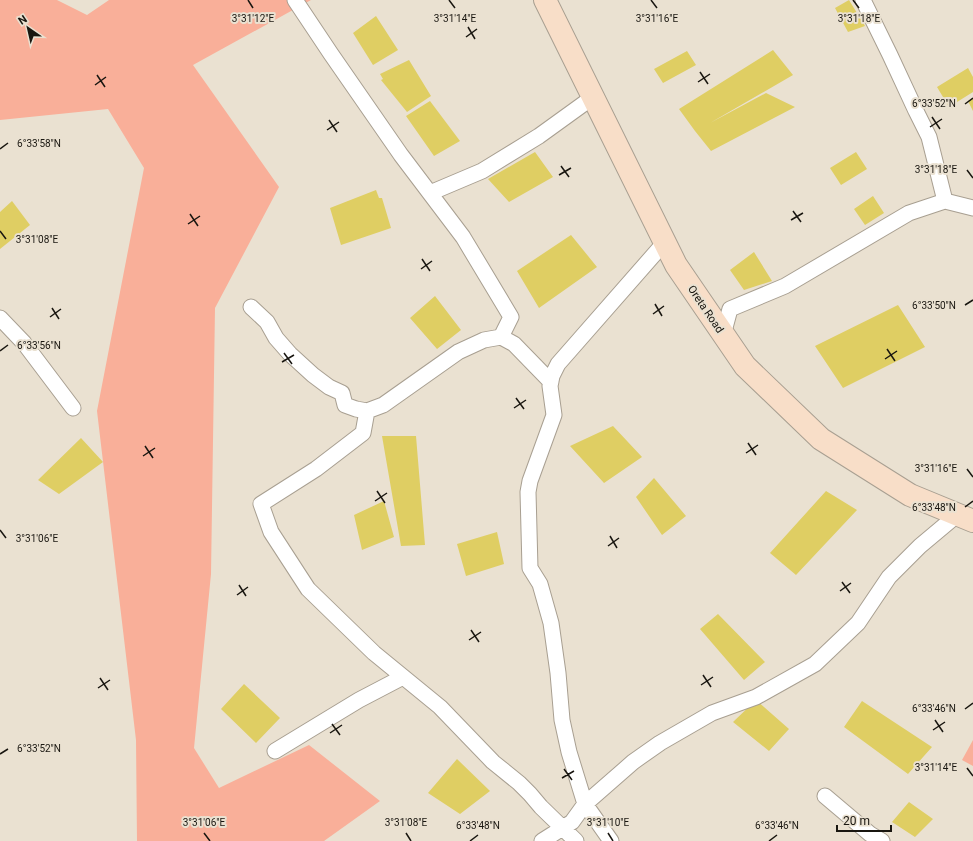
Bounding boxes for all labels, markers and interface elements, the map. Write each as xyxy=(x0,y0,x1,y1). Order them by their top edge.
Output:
north arrow xyxy=(8,8,48,48)
text: N xyxy=(16,12,30,28)
text: 3°31'12"E xyxy=(232,13,275,24)
text: 3°31'14"E xyxy=(434,13,477,24)
text: 3°31'16"E xyxy=(636,13,679,24)
text: 3°31'18"E xyxy=(838,13,881,24)
text: 6°33'52"N xyxy=(912,98,956,109)
text: 6°33'58"N xyxy=(17,138,61,149)
text: 3°31'18"E xyxy=(915,164,958,175)
text: 3°31'08"E xyxy=(16,234,59,245)
street label: Oreta Road xyxy=(685,283,726,336)
text: 6°33'50"N xyxy=(912,300,956,311)
text: 6°33'56"N xyxy=(17,340,61,351)
text: 3°31'16"E xyxy=(915,463,958,474)
text: 6°33'48"N xyxy=(912,502,956,513)
text: 3°31'06"E xyxy=(16,533,59,544)
text: 6°33'46"N xyxy=(912,703,956,714)
text: 6°33'52"N xyxy=(17,743,61,754)
text: 3°31'14"E xyxy=(915,762,958,773)
scale bar xyxy=(837,807,891,833)
text: 20 m xyxy=(843,814,870,828)
text: 3°31'06"E xyxy=(183,817,226,828)
text: 3°31'08"E xyxy=(385,817,428,828)
text: 3°31'10"E xyxy=(587,817,630,828)
text: 6°33'48"N xyxy=(456,820,500,831)
text: 6°33'46"N xyxy=(755,820,799,831)

